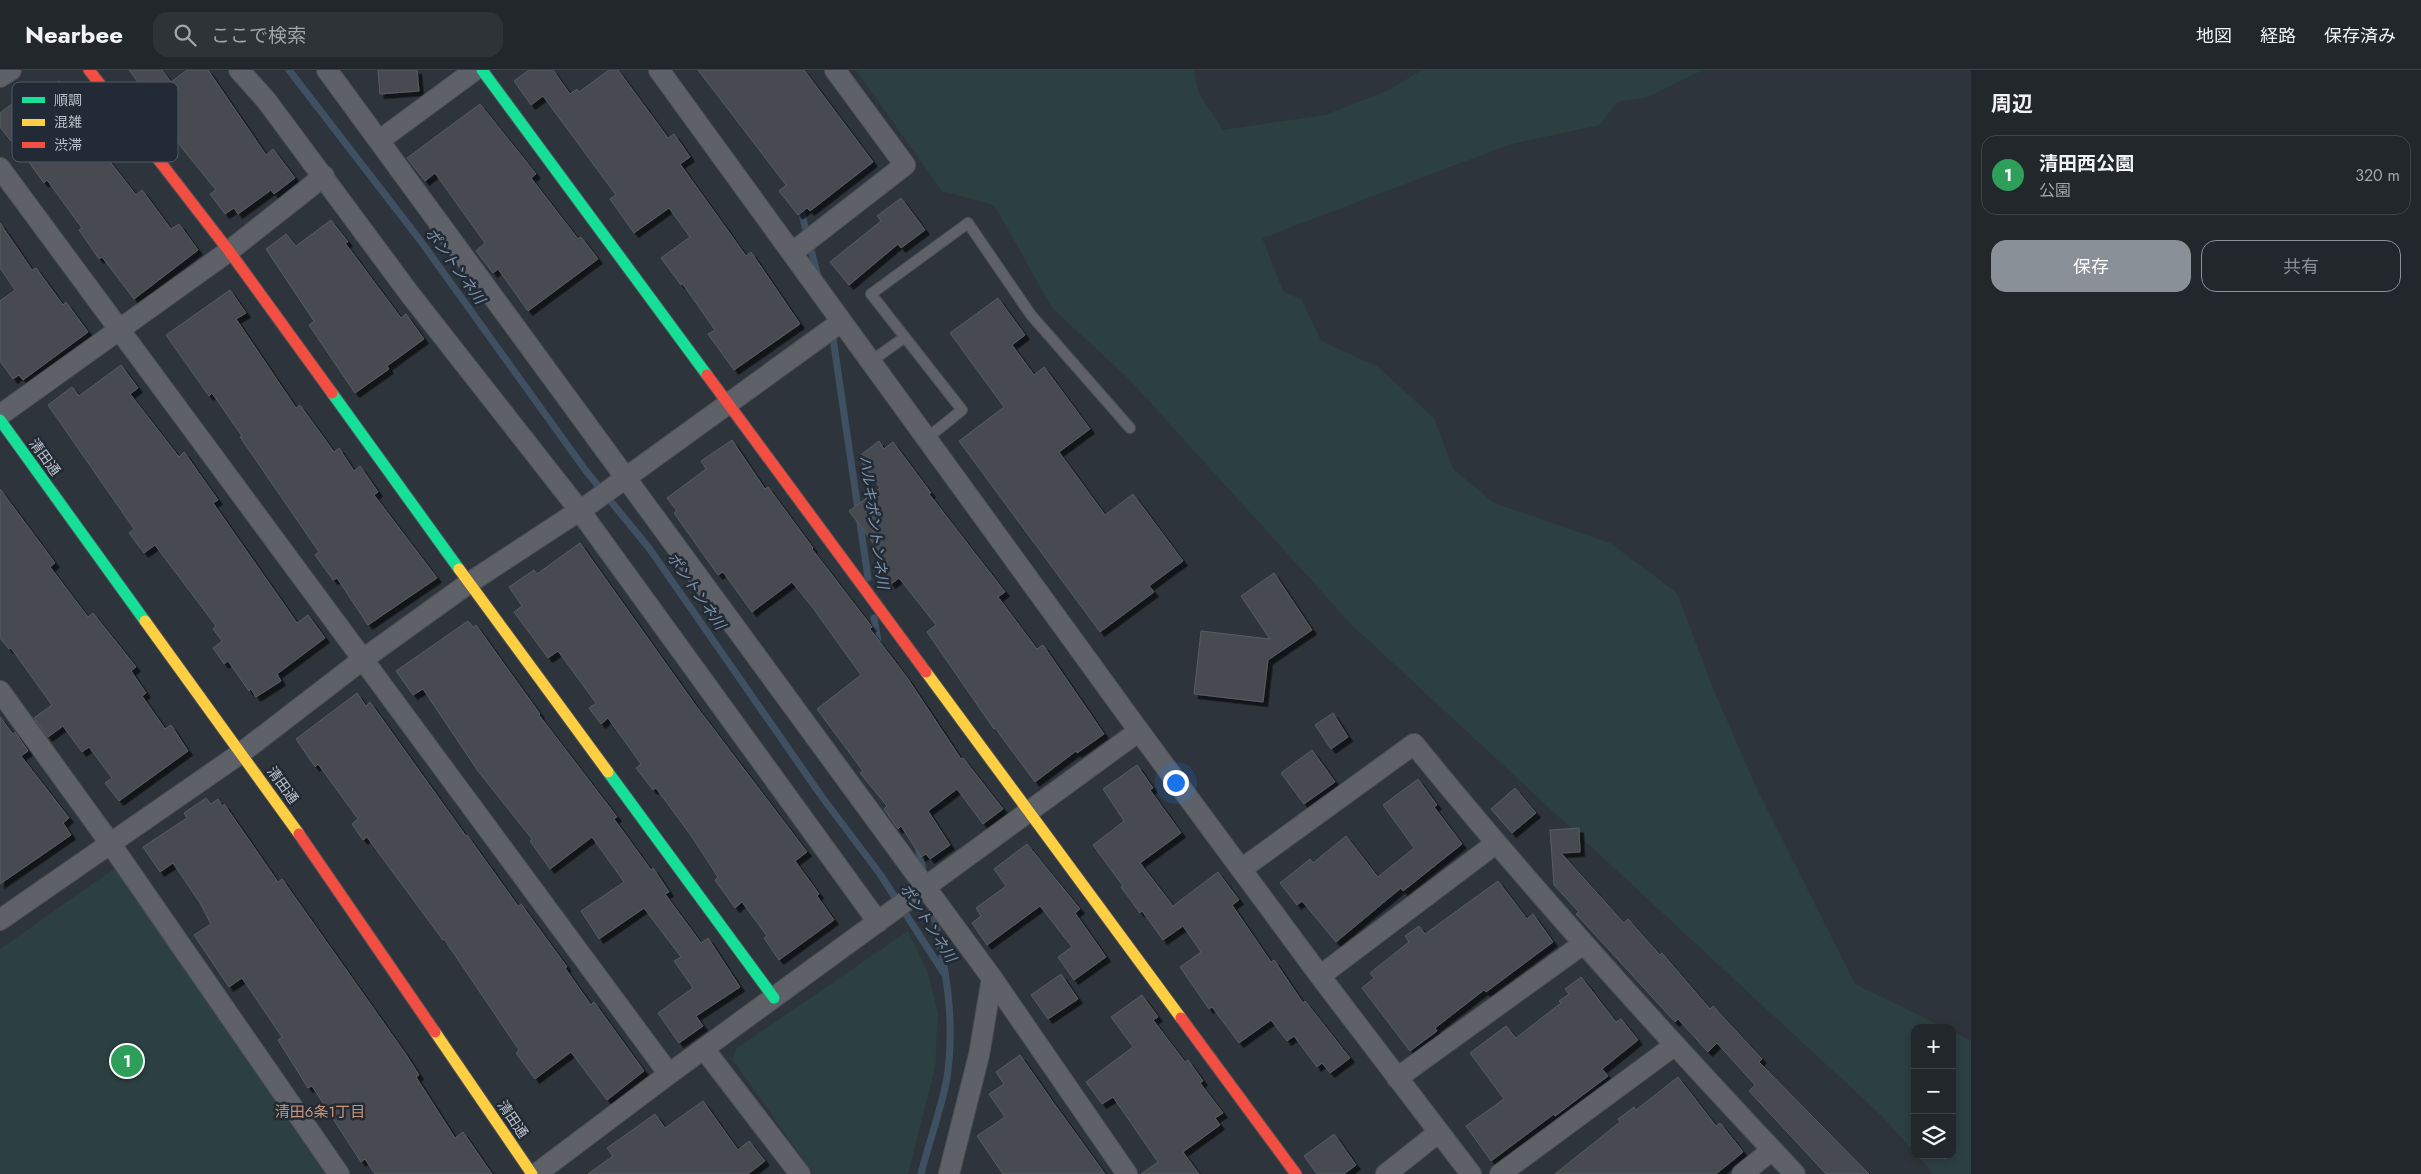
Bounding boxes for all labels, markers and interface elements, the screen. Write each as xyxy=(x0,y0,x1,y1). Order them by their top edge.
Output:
search box xyxy=(153,12,503,57)
text: Nearbee xyxy=(25,17,123,52)
icon: search xyxy=(171,21,199,49)
text: ここで検索 xyxy=(211,22,306,49)
text: 地図 xyxy=(2196,23,2232,49)
text: 経路 xyxy=(2260,23,2296,49)
text: 保存済み xyxy=(2324,23,2396,49)
legend xyxy=(12,82,178,162)
text: 周辺 xyxy=(1991,89,2033,119)
text: 順調 xyxy=(54,90,82,110)
text: 混雑 xyxy=(54,112,82,132)
text: 渋滞 xyxy=(54,135,82,155)
text: 清田西公園 xyxy=(2039,150,2134,177)
text: 1 xyxy=(2004,164,2012,187)
text: 320 m xyxy=(2355,164,2400,187)
text: 公園 xyxy=(2039,179,2071,202)
water label: ポントンネ川 xyxy=(420,223,491,310)
button: 保存 xyxy=(1991,240,2191,292)
button: 共有 xyxy=(2201,240,2401,292)
street label: 清田通 xyxy=(25,434,65,480)
water label: ハルキポントンネ川 xyxy=(854,454,895,592)
water label: ポントンネ川 xyxy=(661,548,732,636)
street label: 清田通 xyxy=(263,762,303,808)
your location xyxy=(1163,770,1189,796)
water label: ポントンネ川 xyxy=(894,879,963,968)
map controls xyxy=(1911,1024,1956,1159)
button: + xyxy=(1911,1024,1956,1069)
pin: 1 xyxy=(111,1042,143,1080)
button: − xyxy=(1911,1069,1956,1114)
street label: 清田通 xyxy=(493,1096,533,1142)
district label: 清田6条1丁目 xyxy=(275,1101,365,1123)
button: layers xyxy=(1911,1114,1956,1159)

